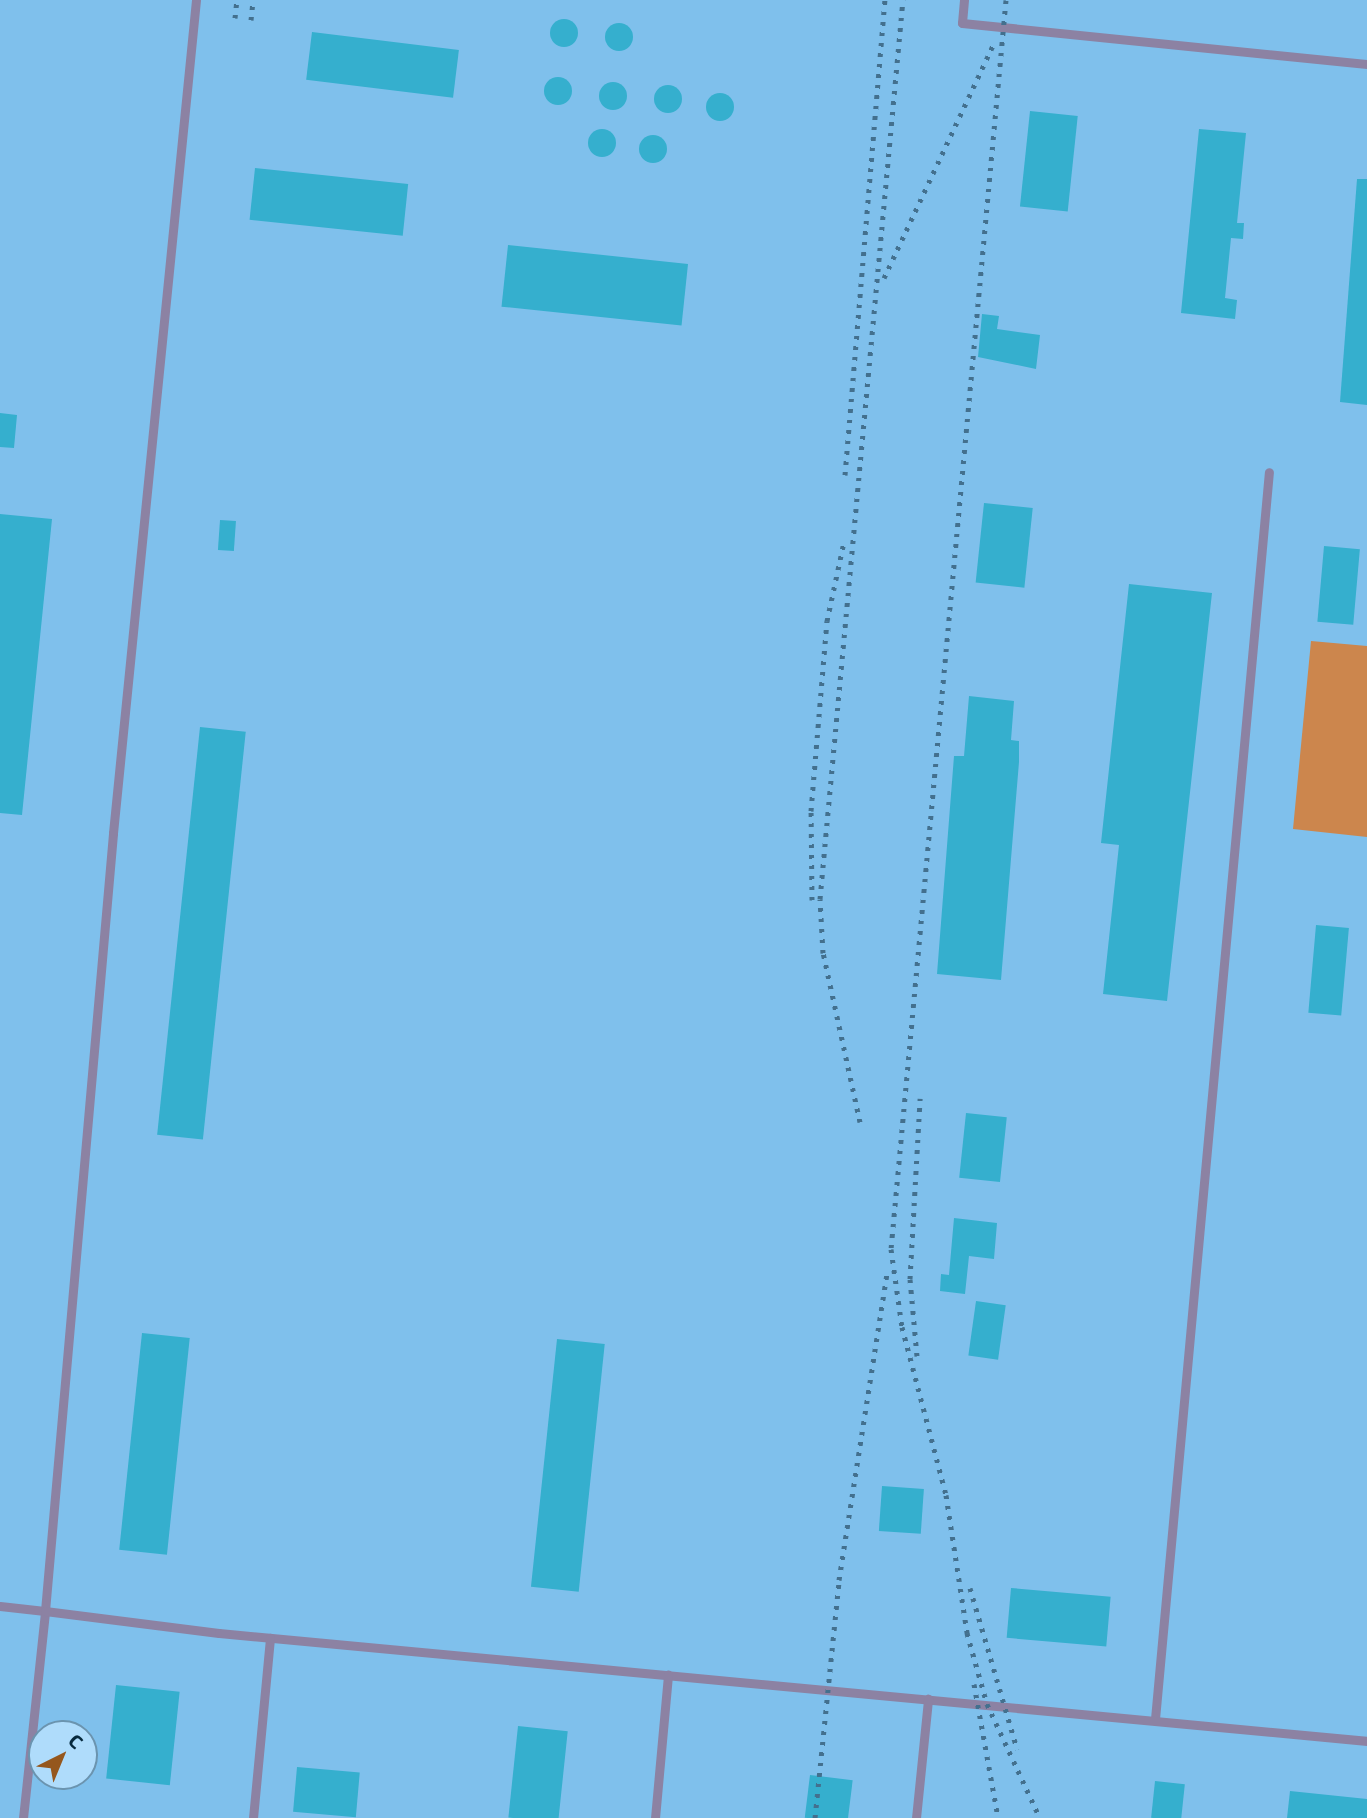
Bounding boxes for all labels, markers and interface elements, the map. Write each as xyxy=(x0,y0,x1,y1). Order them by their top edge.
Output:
north arrow xyxy=(28,1720,98,1790)
text: С xyxy=(64,1729,88,1753)

